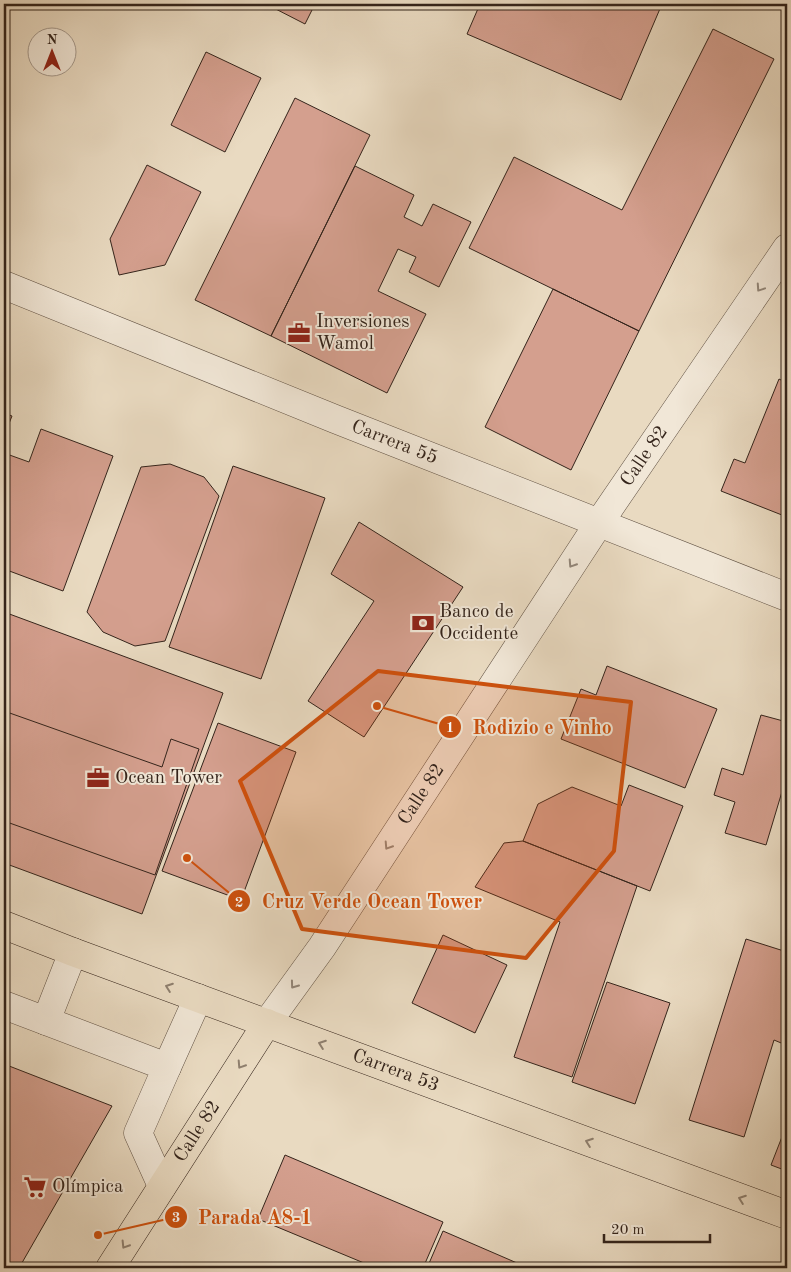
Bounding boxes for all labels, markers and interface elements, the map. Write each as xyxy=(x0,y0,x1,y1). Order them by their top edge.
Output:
north arrow xyxy=(28,28,78,78)
text: N xyxy=(47,33,58,47)
one-way arrow xyxy=(757,283,766,292)
place label: Inversiones Wamol xyxy=(316,313,409,354)
office icon: Inversiones Wamol xyxy=(286,320,312,346)
street label: Carrera 55 xyxy=(349,417,440,468)
street label: Calle 82 xyxy=(617,423,672,490)
one-way arrow xyxy=(569,558,578,567)
place label: Banco de Occidente xyxy=(439,603,518,644)
bank icon: Banco de Occidente xyxy=(410,610,436,636)
callout: Rodizio e Vinho xyxy=(437,709,622,744)
text: Rodizio e Vinho xyxy=(472,719,612,739)
text: 1 xyxy=(446,721,454,736)
street label: Calle 82 xyxy=(395,761,448,828)
office icon: Ocean Tower xyxy=(85,765,111,791)
place label: Ocean Tower xyxy=(115,769,222,788)
one-way arrow xyxy=(385,841,394,850)
callout: Cruz Verde Ocean Tower xyxy=(227,884,492,919)
text: Cruz Verde Ocean Tower xyxy=(262,893,482,913)
text: 2 xyxy=(235,896,243,911)
one-way arrow xyxy=(291,979,300,989)
one-way arrow xyxy=(165,983,174,993)
one-way arrow xyxy=(318,1040,326,1050)
street label: Carrera 53 xyxy=(350,1046,442,1096)
one-way arrow xyxy=(238,1060,248,1069)
street label: Calle 82 xyxy=(171,1098,224,1166)
one-way arrow xyxy=(585,1138,594,1148)
supermarket icon: Olímpica xyxy=(22,1174,48,1200)
place label: Olímpica xyxy=(52,1178,124,1197)
one-way arrow xyxy=(738,1194,746,1204)
callout: Parada A8-1 xyxy=(163,1200,323,1235)
text: Parada A8-1 xyxy=(198,1209,312,1229)
text: 3 xyxy=(172,1211,180,1226)
scale bar xyxy=(604,1212,710,1244)
text: 20 m xyxy=(611,1223,645,1238)
one-way arrow xyxy=(121,1240,131,1249)

